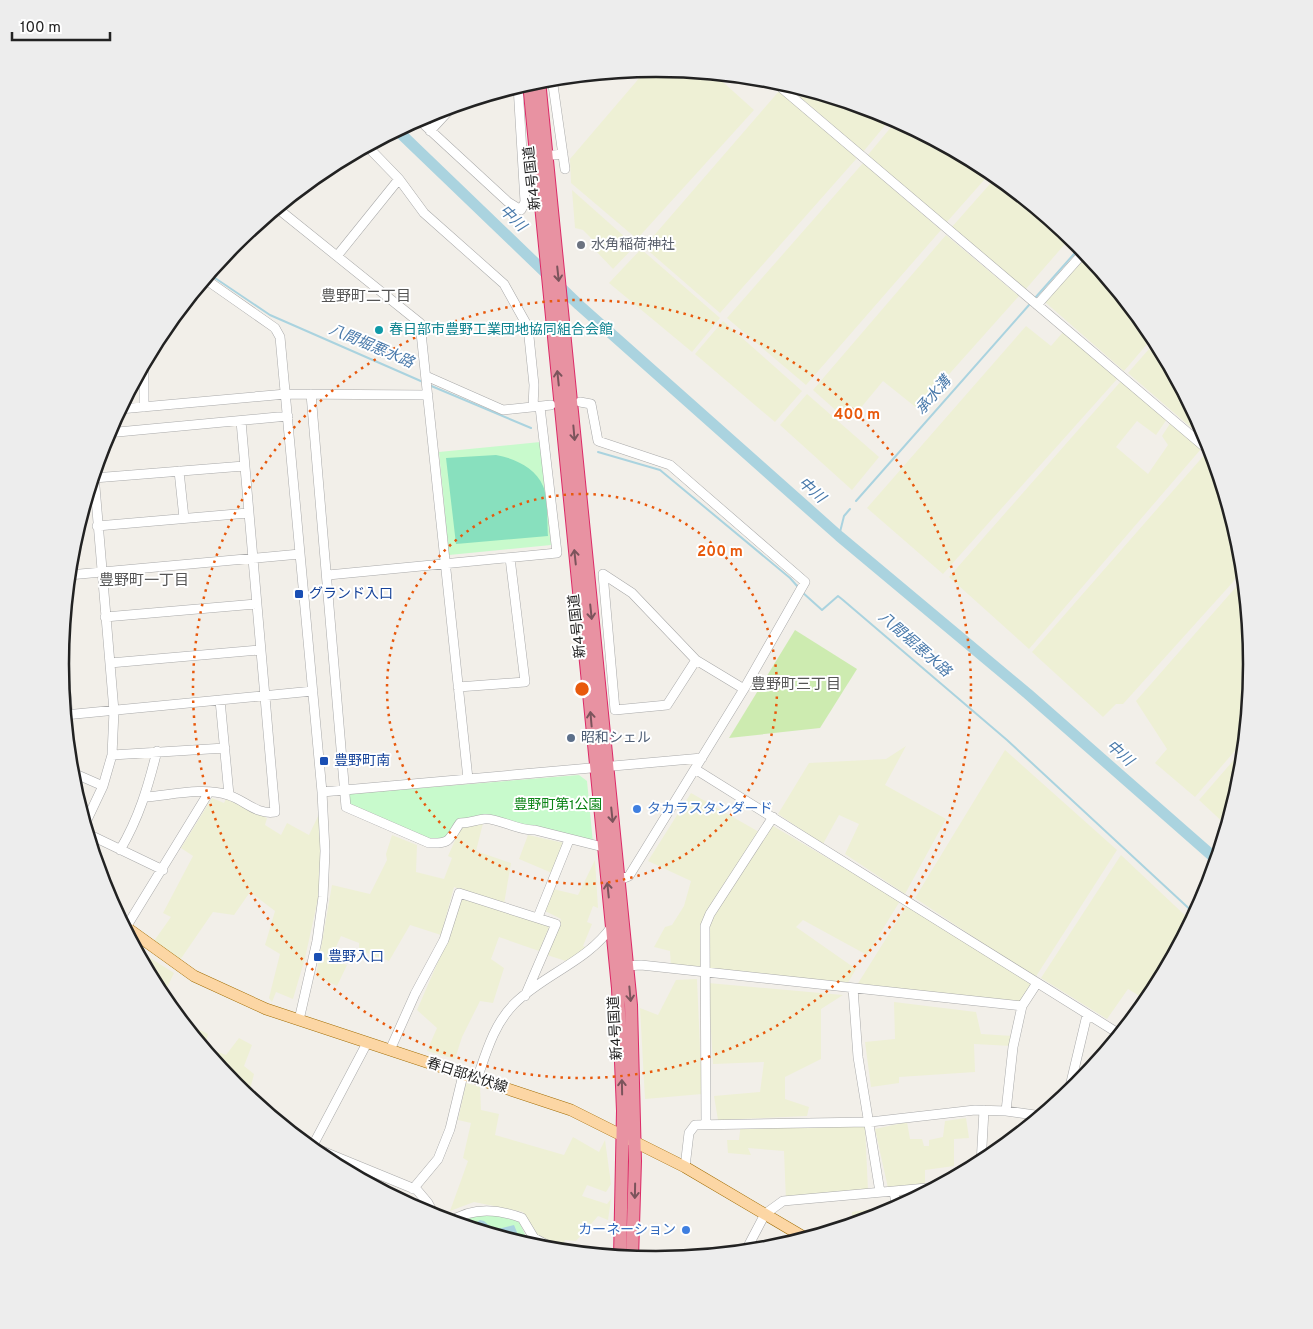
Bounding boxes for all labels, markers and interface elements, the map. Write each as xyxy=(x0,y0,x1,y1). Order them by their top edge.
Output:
scale bar xyxy=(12,10,110,42)
text: 100 m xyxy=(20,19,61,38)
street label: 新4号国道 xyxy=(521,145,545,211)
water label: 中川 xyxy=(495,202,531,238)
place label: 水角稲荷神社 xyxy=(591,237,675,254)
marker: 水角稲荷神社 xyxy=(575,239,587,251)
one-way arrow xyxy=(553,265,563,281)
district label: 豊野町二丁目 xyxy=(321,288,411,307)
water label: 八間堀悪水路 xyxy=(326,321,418,374)
place label: 春日部市豊野工業団地協同組合会館 xyxy=(389,321,613,339)
marker: 春日部市豊野工業団地協同組合会館 xyxy=(373,324,385,336)
one-way arrow xyxy=(553,370,563,386)
water label: 承水溝 xyxy=(912,371,957,419)
text: 400 m xyxy=(834,406,880,425)
one-way arrow xyxy=(569,425,578,441)
water label: 中川 xyxy=(793,474,830,509)
text: 200 m xyxy=(697,543,743,562)
one-way arrow xyxy=(570,549,580,565)
district label: 豊野町一丁目 xyxy=(99,572,189,591)
place label: グランド入口 xyxy=(309,586,393,603)
marker: グランド入口 xyxy=(293,588,305,600)
street label: 新4号国道 xyxy=(566,593,590,659)
one-way arrow xyxy=(586,604,596,620)
water label: 八間堀悪水路 xyxy=(874,608,956,683)
district label: 豊野町三丁目 xyxy=(751,676,841,695)
centre of rings xyxy=(573,680,591,698)
one-way arrow xyxy=(586,711,595,727)
place label: 昭和シェル xyxy=(581,730,651,747)
marker: 昭和シェル xyxy=(565,732,577,744)
water label: 中川 xyxy=(1101,737,1138,772)
place label: 豊野町南 xyxy=(334,753,390,770)
marker: 豊野町南 xyxy=(318,755,330,767)
park label: 豊野町第1公園 xyxy=(513,796,603,814)
place label: タカラスタンダード xyxy=(647,801,773,818)
marker: タカラスタンダード xyxy=(631,803,643,815)
one-way arrow xyxy=(607,807,617,823)
one-way arrow xyxy=(603,882,613,898)
place label: 豊野入口 xyxy=(328,949,384,966)
marker: 豊野入口 xyxy=(312,951,324,963)
one-way arrow xyxy=(625,986,634,1002)
street label: 新4号国道 xyxy=(606,995,626,1061)
street label: 春日部松伏線 xyxy=(424,1054,510,1097)
one-way arrow xyxy=(618,1079,627,1095)
one-way arrow xyxy=(630,1182,640,1198)
place label: カーネーション xyxy=(578,1222,676,1239)
marker: カーネーション xyxy=(680,1224,692,1236)

